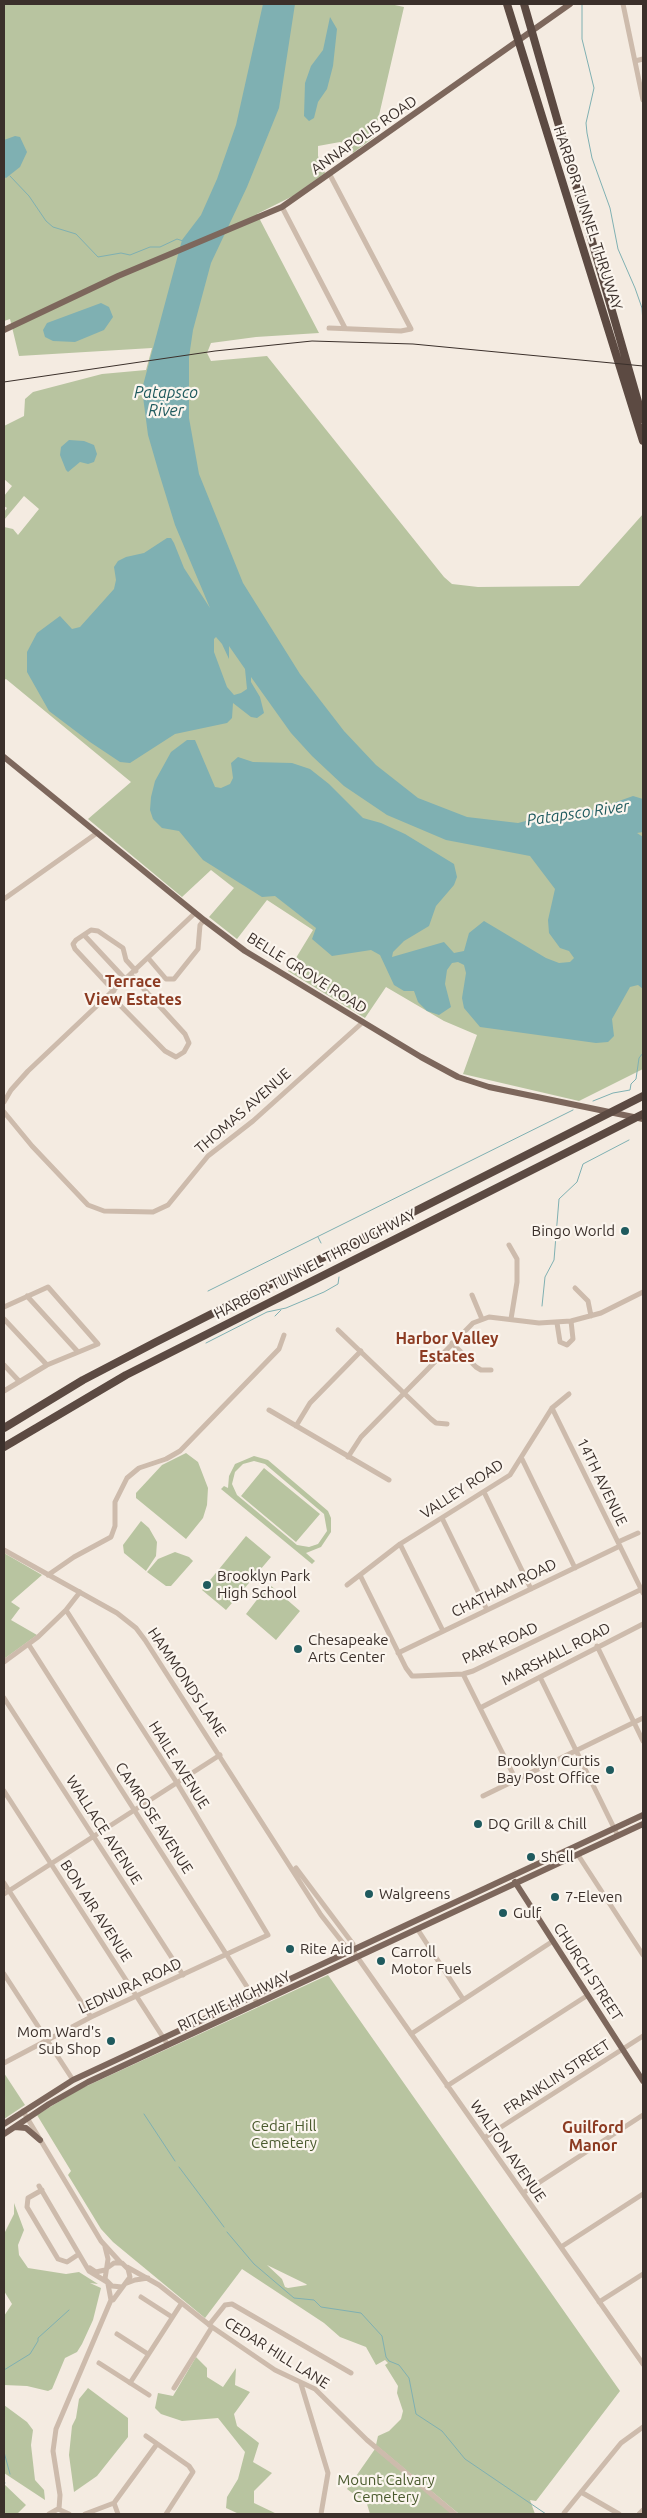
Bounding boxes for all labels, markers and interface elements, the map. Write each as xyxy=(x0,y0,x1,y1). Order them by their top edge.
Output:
street label: ANNAPOLIS ROAD xyxy=(307,92,421,178)
street label: HARBOR TUNNEL THRUWAY xyxy=(550,124,626,312)
water label: Patapsco River xyxy=(134,383,198,421)
water label: Patapsco River xyxy=(526,796,630,830)
street label: BELLE GROVE ROAD xyxy=(244,929,370,1017)
district label: Terrace View Estates xyxy=(84,972,182,1010)
street label: THOMAS AVENUE xyxy=(191,1065,295,1157)
street label: HARBOR TUNNEL THROUGHWAY xyxy=(211,1205,419,1323)
place label: Bingo World xyxy=(532,1222,615,1240)
marker: Bingo World xyxy=(619,1225,631,1237)
district label: Harbor Valley Estates xyxy=(395,1329,499,1367)
street label: 14TH AVENUE xyxy=(573,1435,631,1529)
street label: VALLEY ROAD xyxy=(417,1455,507,1523)
street label: CHATHAM ROAD xyxy=(448,1555,560,1621)
place label: Brooklyn Park High School xyxy=(217,1567,310,1602)
marker: Brooklyn Park High School xyxy=(201,1579,213,1591)
street label: PARK ROAD xyxy=(459,1618,541,1668)
street label: MARSHALL ROAD xyxy=(498,1619,614,1689)
street label: HAMMONDS LANE xyxy=(144,1624,230,1740)
place label: Chesapeake Arts Center xyxy=(308,1631,389,1666)
marker: Chesapeake Arts Center xyxy=(292,1643,304,1655)
street label: HAILE AVENUE xyxy=(145,1718,213,1812)
place label: Brooklyn Curtis Bay Post Office xyxy=(497,1752,600,1787)
street label: CAMROSE AVENUE xyxy=(111,1759,197,1877)
marker: Brooklyn Curtis Bay Post Office xyxy=(604,1764,616,1776)
street label: WALLACE AVENUE xyxy=(62,1772,146,1888)
place label: DQ Grill & Chill xyxy=(488,1815,587,1833)
marker: DQ Grill & Chill xyxy=(472,1818,484,1830)
place label: Shell xyxy=(541,1848,574,1866)
marker: Shell xyxy=(525,1851,537,1863)
street label: BON AIR AVENUE xyxy=(56,1857,136,1965)
place label: Walgreens xyxy=(379,1885,450,1903)
marker: Walgreens xyxy=(363,1888,375,1900)
place label: 7-Eleven xyxy=(565,1888,623,1906)
marker: 7-Eleven xyxy=(549,1891,561,1903)
place label: Gulf xyxy=(513,1904,541,1922)
marker: Gulf xyxy=(497,1907,509,1919)
street label: CHURCH STREET xyxy=(550,1920,626,2024)
place label: Rite Aid xyxy=(300,1940,353,1958)
marker: Rite Aid xyxy=(284,1943,296,1955)
place label: Carroll Motor Fuels xyxy=(391,1943,472,1978)
street label: LEDNURA ROAD xyxy=(76,1954,184,2018)
marker: Carroll Motor Fuels xyxy=(375,1955,387,1967)
street label: RITCHIE HIGHWAY xyxy=(175,1967,293,2035)
place label: Mom Ward's Sub Shop xyxy=(17,2023,101,2058)
marker: Mom Ward's Sub Shop xyxy=(105,2035,117,2047)
street label: FRANKLIN STREET xyxy=(500,2036,614,2118)
street label: WALTON AVENUE xyxy=(466,2097,550,2205)
park label: Cedar Hill Cemetery xyxy=(251,2117,317,2152)
district label: Guilford Manor xyxy=(562,2118,624,2156)
street label: CEDAR HILL LANE xyxy=(221,2313,333,2393)
park label: Mount Calvary Cemetery xyxy=(337,2471,435,2506)

